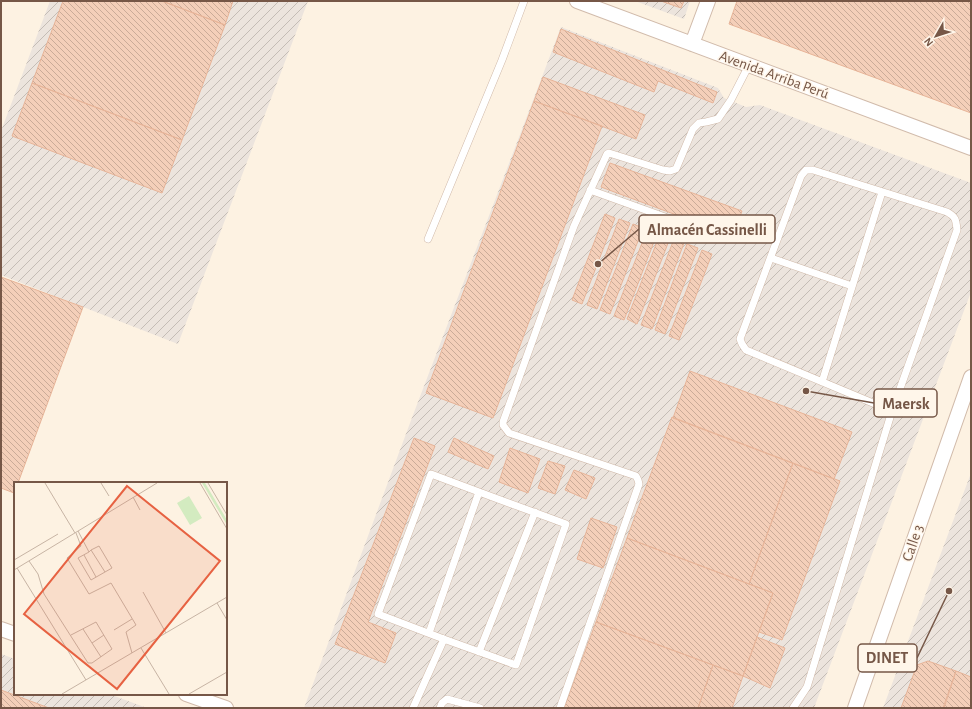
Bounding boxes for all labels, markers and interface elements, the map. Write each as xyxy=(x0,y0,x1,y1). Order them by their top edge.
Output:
north arrow xyxy=(916,16,956,56)
text: N xyxy=(922,36,935,48)
street label: Avenida Arriba Perú xyxy=(717,48,831,102)
callout: Almacén Cassinelli xyxy=(639,215,775,243)
text: Almacén Cassinelli xyxy=(647,222,767,238)
callout: Maersk xyxy=(874,389,937,417)
text: Maersk xyxy=(882,396,930,412)
inset map xyxy=(14,482,227,695)
street label: Calle 3 xyxy=(900,523,926,563)
callout: DINET xyxy=(858,644,917,672)
text: DINET xyxy=(866,650,908,666)

